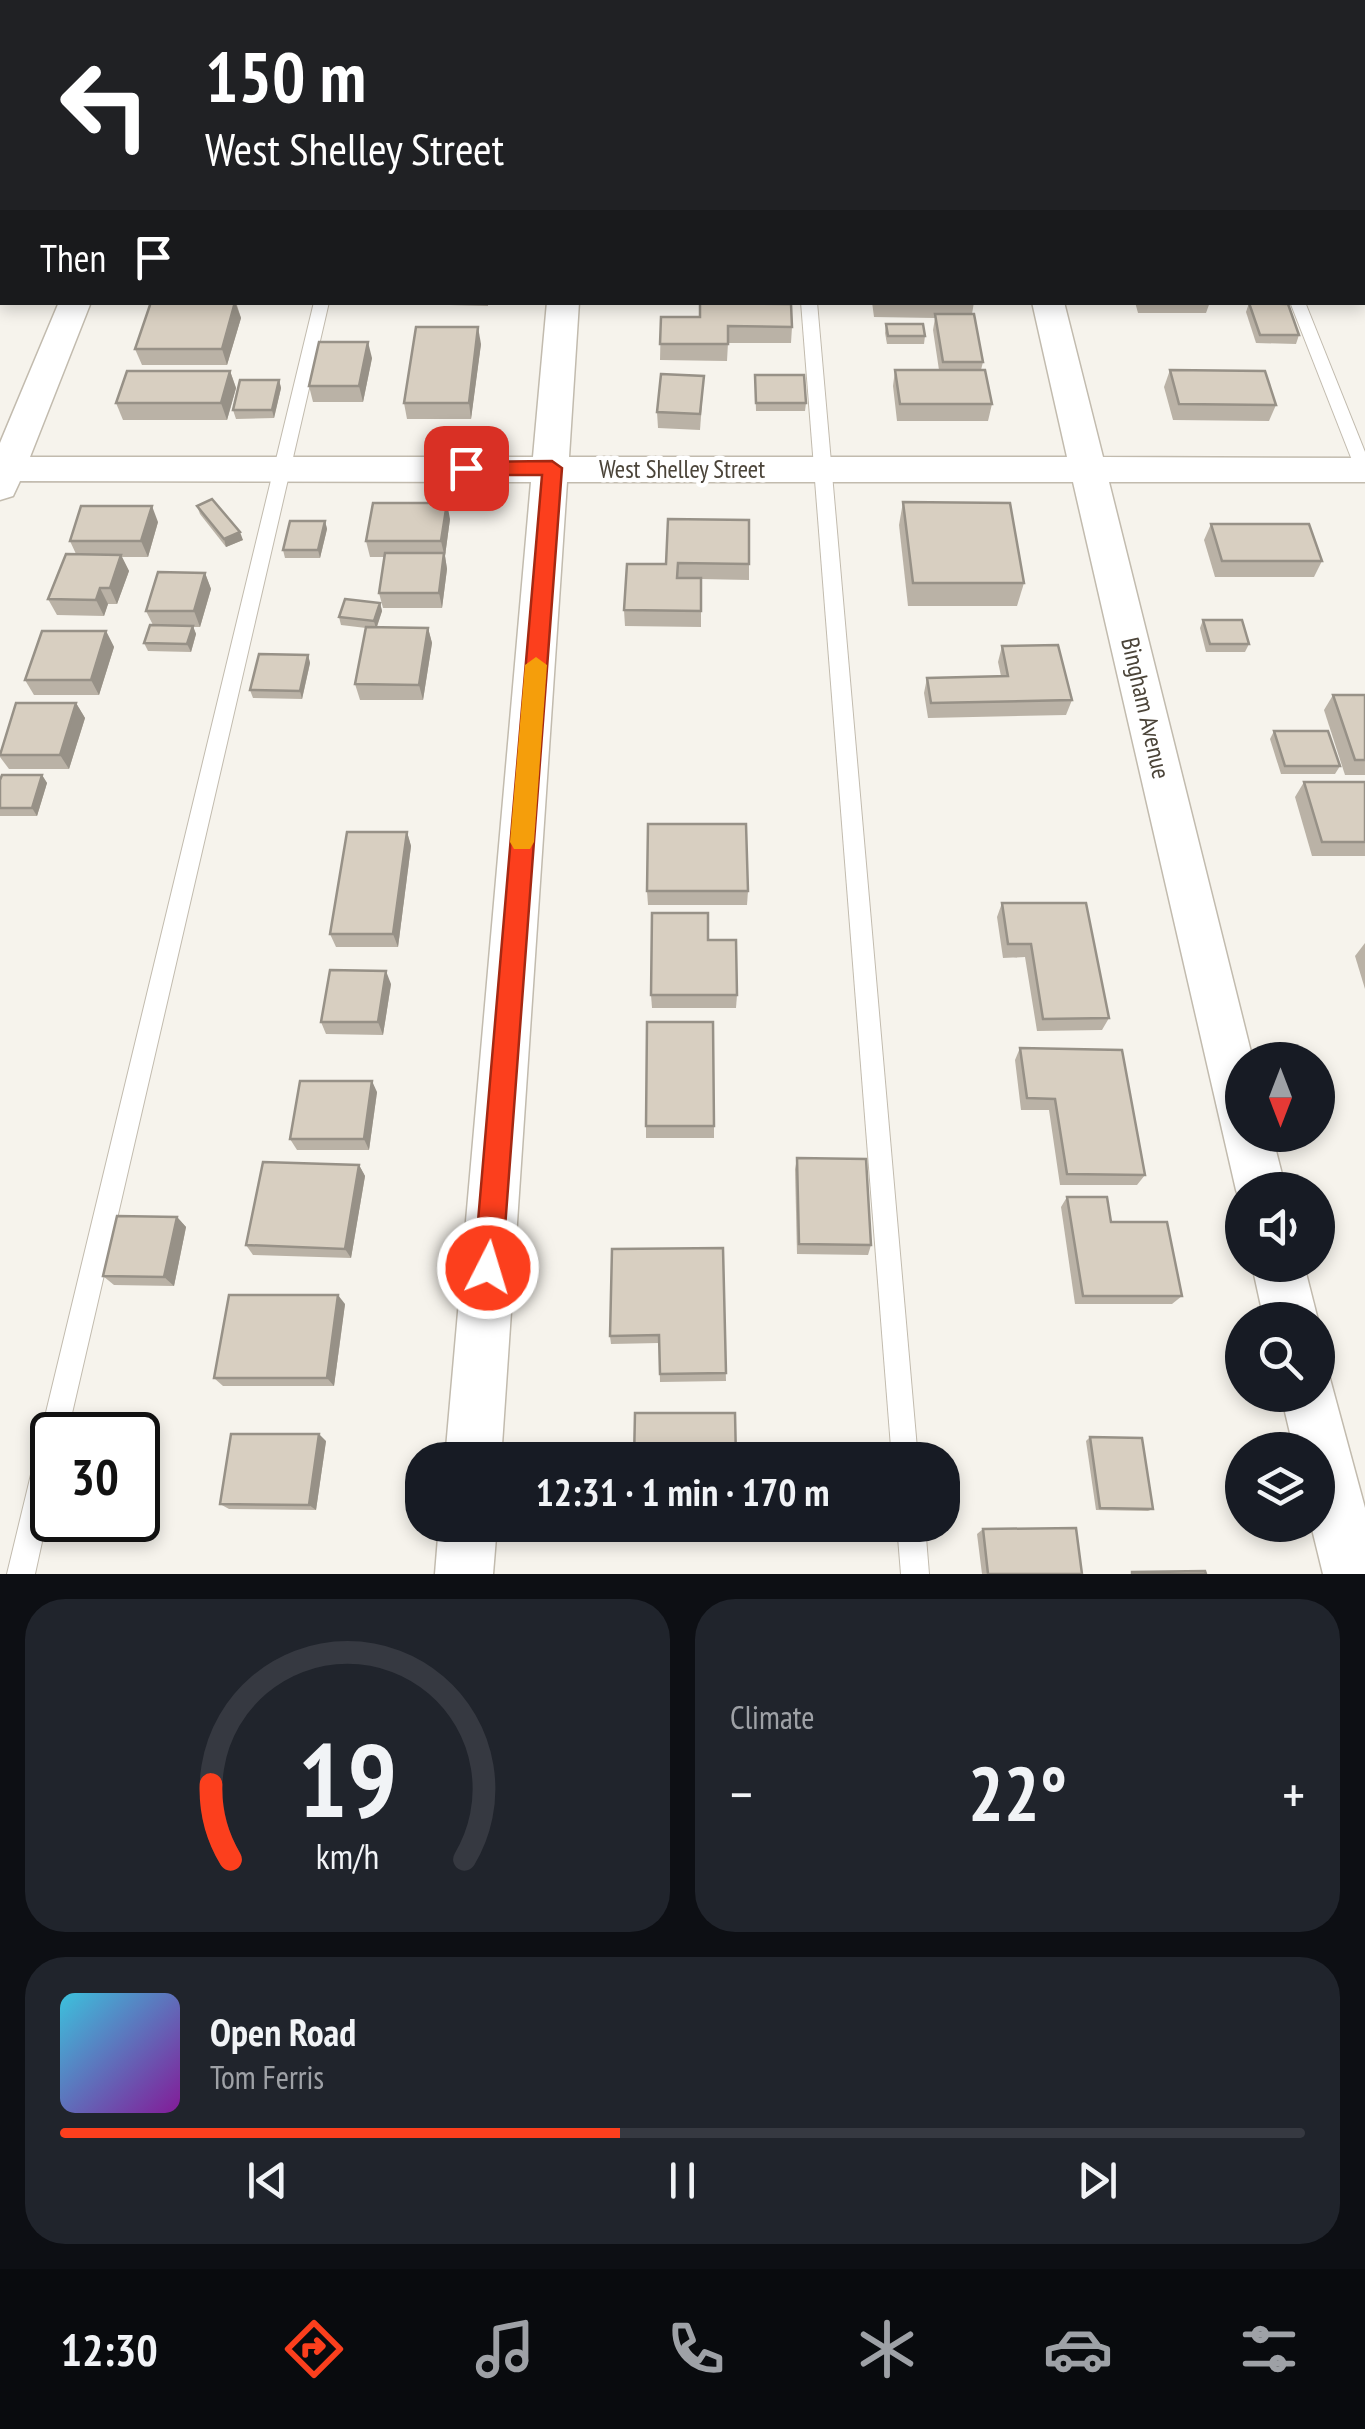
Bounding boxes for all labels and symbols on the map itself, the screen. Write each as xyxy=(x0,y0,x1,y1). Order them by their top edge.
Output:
pin xyxy=(424,426,509,511)
street label: West Shelley Street xyxy=(599,453,765,485)
street label: Bingham Avenue xyxy=(1114,634,1178,782)
north arrow xyxy=(1225,1042,1335,1152)
position arrow xyxy=(436,1216,540,1320)
speed limit sign: 30 xyxy=(30,1412,160,1542)

